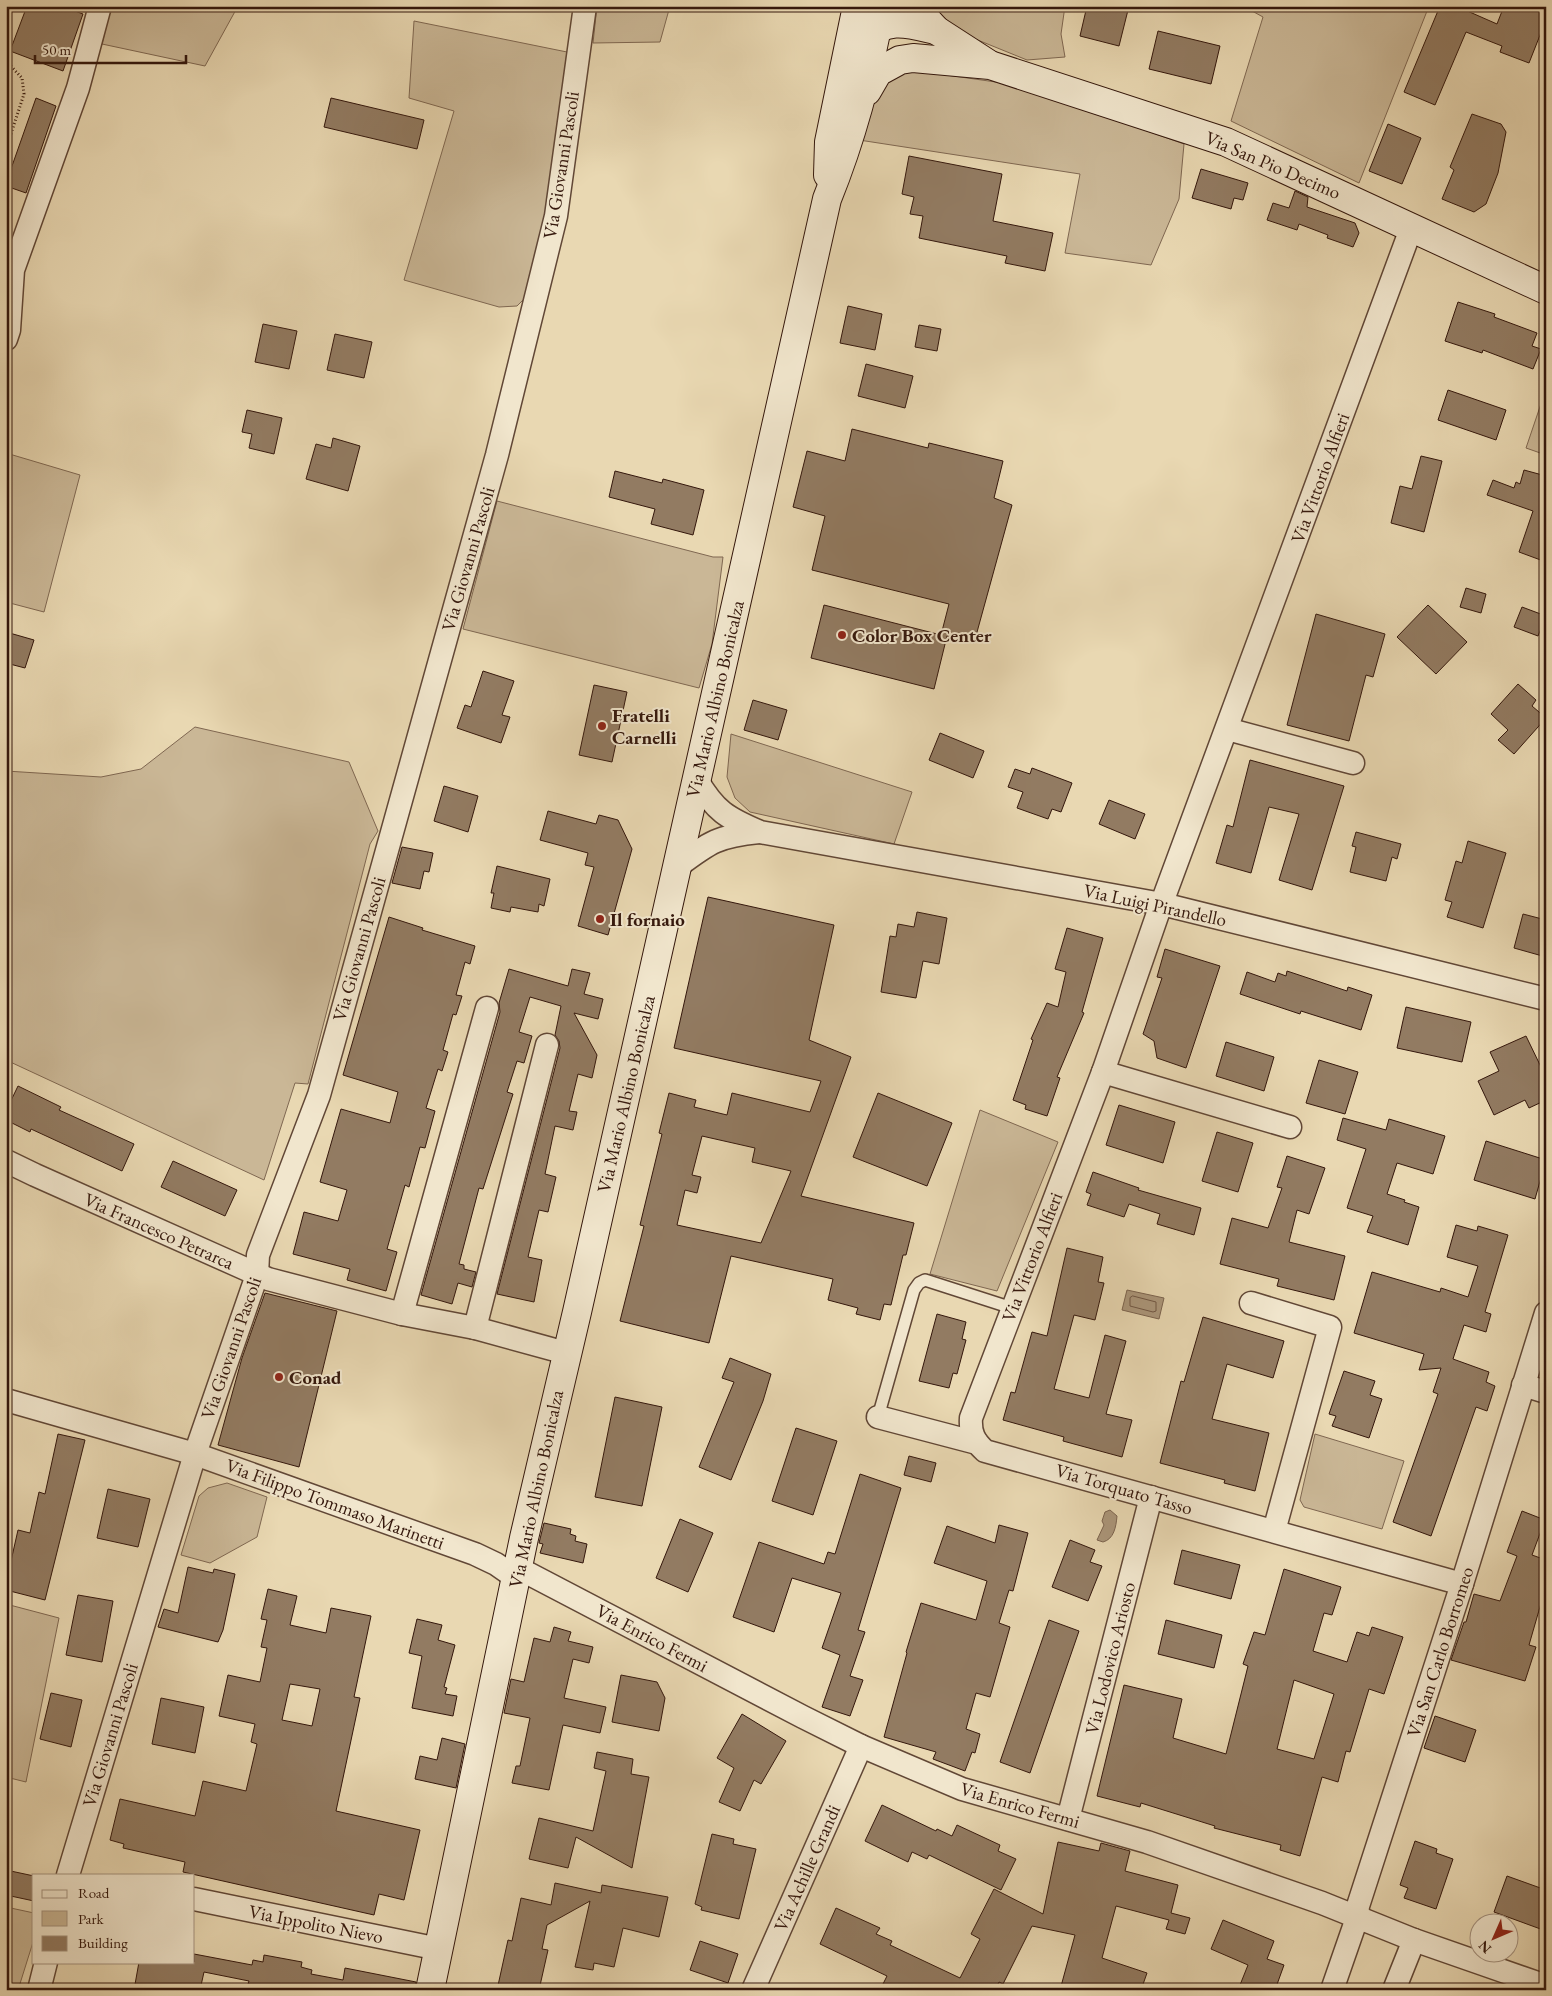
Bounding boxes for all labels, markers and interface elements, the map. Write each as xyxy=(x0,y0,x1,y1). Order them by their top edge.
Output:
scale bar xyxy=(35,32,186,64)
text: 50 m xyxy=(42,40,71,59)
street label: Via Giovanni Pascoli xyxy=(537,89,585,241)
street label: Via San Pio Decimo xyxy=(1201,125,1345,205)
street label: Via Vittorio Alfieri xyxy=(1285,409,1355,547)
street label: Via Giovanni Pascoli xyxy=(435,484,501,634)
street label: Via Mario Albino Bonicalza xyxy=(680,597,750,800)
place label: Color Box Center xyxy=(852,623,992,648)
marker: Color Box Center xyxy=(836,629,848,641)
place label: Fratelli Carnelli xyxy=(612,703,677,750)
marker: Fratelli Carnelli xyxy=(596,720,608,732)
street label: Via Giovanni Pascoli xyxy=(326,874,392,1024)
street label: Via Luigi Pirandello xyxy=(1081,878,1229,932)
place label: Il fornaio xyxy=(610,907,685,932)
marker: Il fornaio xyxy=(594,913,606,925)
street label: Via Mario Albino Bonicalza xyxy=(591,992,661,1195)
street label: Via Francesco Petrarca xyxy=(80,1187,238,1275)
street label: Via Vittorio Alfieri xyxy=(996,1188,1068,1325)
street label: Via Giovanni Pascoli xyxy=(195,1273,267,1423)
place label: Conad xyxy=(289,1365,342,1390)
marker: Conad xyxy=(273,1371,285,1383)
street label: Via Mario Albino Bonicalza xyxy=(503,1387,569,1590)
street label: Via Filippo Tommaso Marinetti xyxy=(222,1453,448,1555)
street label: Via Torquato Tasso xyxy=(1053,1457,1195,1521)
street label: Via San Carlo Borromeo xyxy=(1401,1564,1479,1740)
street label: Via Lodovico Ariosto xyxy=(1079,1579,1141,1737)
street label: Via Enrico Fermi xyxy=(592,1598,713,1678)
street label: Via Giovanni Pascoli xyxy=(76,1660,144,1810)
street label: Via Enrico Fermi xyxy=(957,1776,1083,1834)
street label: Via Achille Grandi xyxy=(768,1800,846,1935)
legend xyxy=(32,1874,195,1964)
text: Road xyxy=(78,1883,110,1902)
street label: Via Ippolito Nievo xyxy=(247,1899,385,1949)
text: Park xyxy=(78,1909,105,1928)
north arrow xyxy=(1470,1914,1520,1964)
text: Building xyxy=(78,1933,128,1952)
text: N xyxy=(1474,1936,1495,1958)

